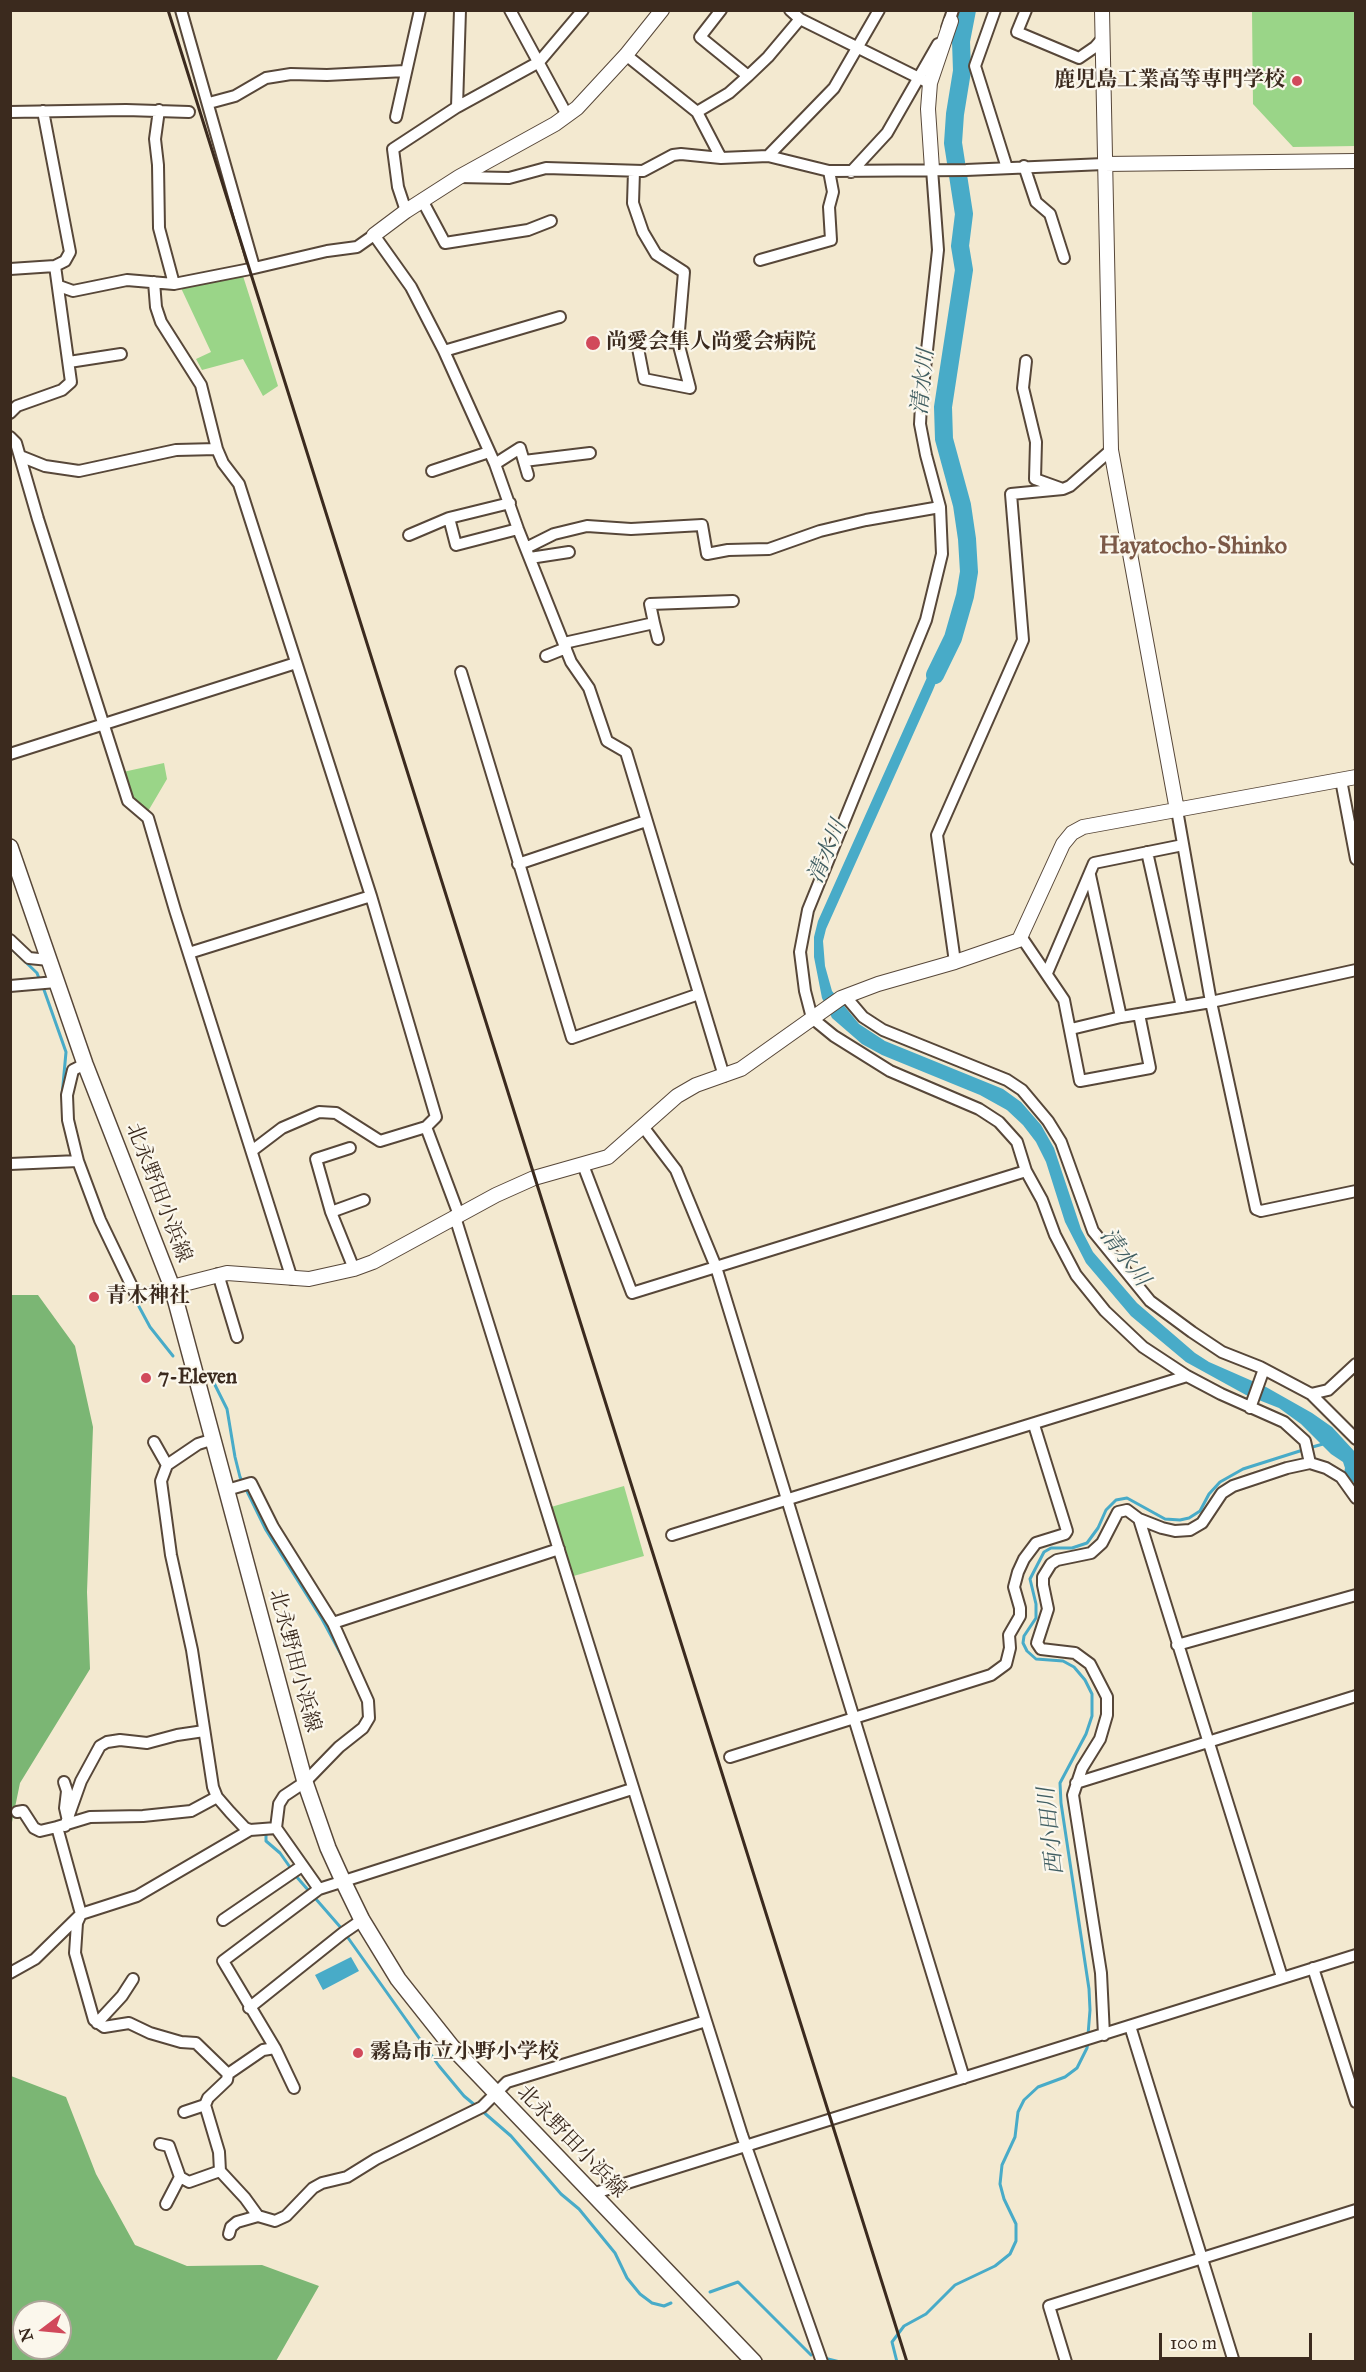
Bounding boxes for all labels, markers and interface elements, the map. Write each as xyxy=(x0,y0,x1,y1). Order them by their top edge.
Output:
place label: 鹿児島工業高等専門学校 xyxy=(1054,68,1285,94)
marker: 鹿児島工業高等専門学校 xyxy=(1290,74,1304,88)
place label: 尚愛会隼人尚愛会病院 xyxy=(606,330,816,356)
marker: 尚愛会隼人尚愛会病院 xyxy=(584,334,602,352)
water label: 清水川 xyxy=(907,348,941,416)
district label: Hayatocho-Shinko xyxy=(1099,533,1287,561)
water label: 清水川 xyxy=(803,816,853,888)
street label: 北永野田小浜線 xyxy=(120,1120,196,1266)
water label: 清水川 xyxy=(1094,1224,1154,1292)
place label: 青木神社 xyxy=(106,1284,190,1310)
marker: 青木神社 xyxy=(87,1290,101,1304)
place label: 7-Eleven xyxy=(158,1365,237,1391)
marker: 7-Eleven xyxy=(139,1371,153,1385)
street label: 北永野田小浜線 xyxy=(263,1587,325,1735)
water label: 西小田川 xyxy=(1034,1786,1070,1876)
place label: 霧島市立小野小学校 xyxy=(370,2040,559,2066)
marker: 霧島市立小野小学校 xyxy=(351,2046,365,2060)
street label: 北永野田小浜線 xyxy=(511,2080,631,2204)
north arrow xyxy=(12,2300,72,2360)
scale bar xyxy=(1162,2321,1315,2359)
text: N xyxy=(15,2325,37,2344)
text: 100 m xyxy=(1170,2332,1217,2354)

